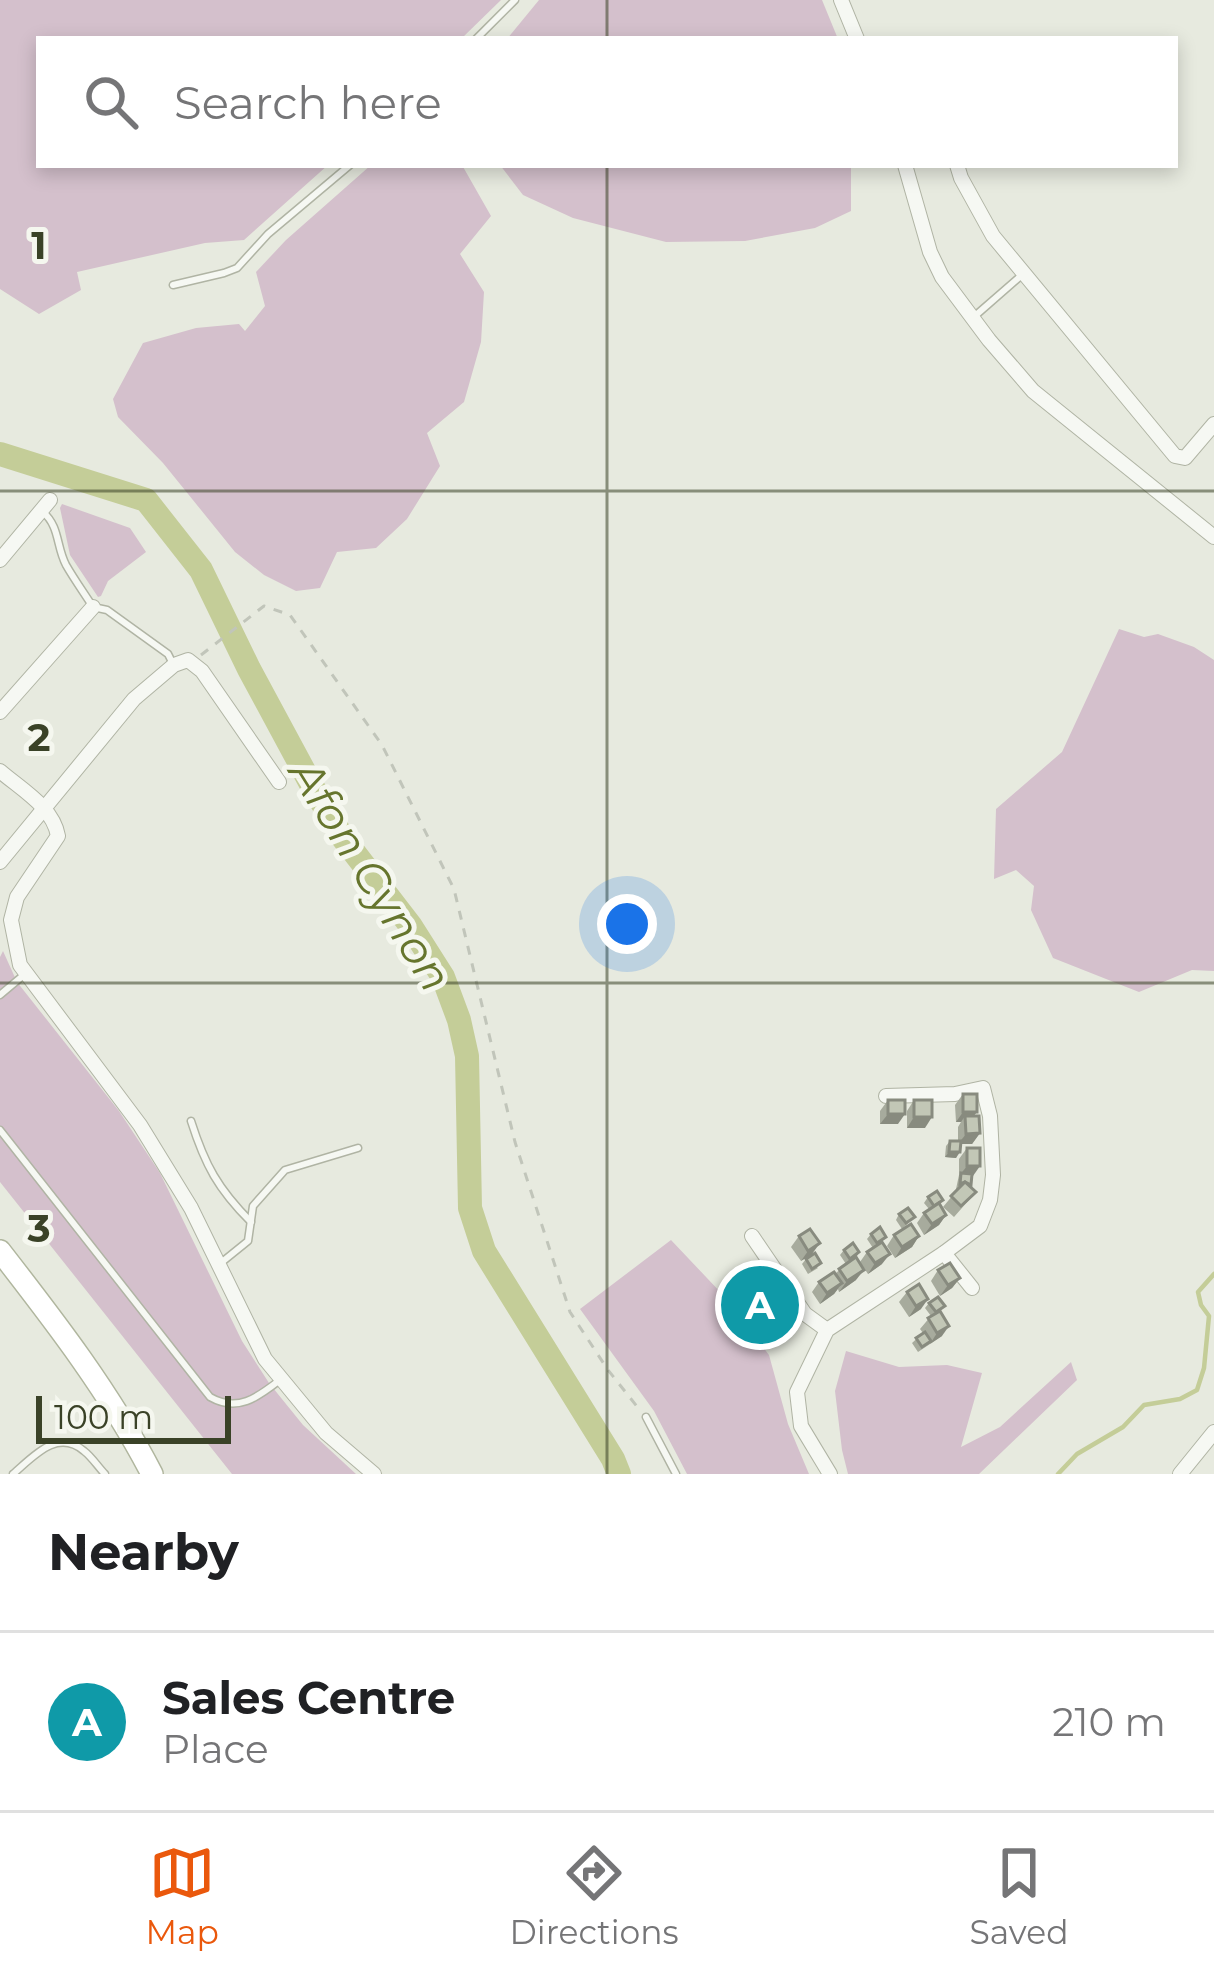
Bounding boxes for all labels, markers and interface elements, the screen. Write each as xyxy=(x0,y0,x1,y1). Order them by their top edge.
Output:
search box xyxy=(36,36,1178,168)
icon: search xyxy=(78,69,144,135)
text: Search here xyxy=(174,75,442,130)
text: 1 xyxy=(31,221,47,269)
text: 2 xyxy=(27,713,51,761)
water label: Afon Cynon xyxy=(277,746,465,1001)
your location xyxy=(597,894,657,954)
text: 3 xyxy=(26,1204,51,1252)
pin: A xyxy=(721,1260,799,1350)
scale bar xyxy=(36,1390,231,1443)
text: 100 m xyxy=(54,1397,153,1437)
text: Nearby xyxy=(48,1521,239,1583)
text: Sales Centre xyxy=(162,1670,455,1725)
text: A xyxy=(72,1698,102,1746)
text: 210 m xyxy=(1052,1698,1166,1746)
text: Place xyxy=(162,1725,269,1773)
tab: Map xyxy=(145,1840,219,1952)
tab: Directions xyxy=(510,1840,679,1952)
tab: Saved xyxy=(969,1840,1069,1952)

